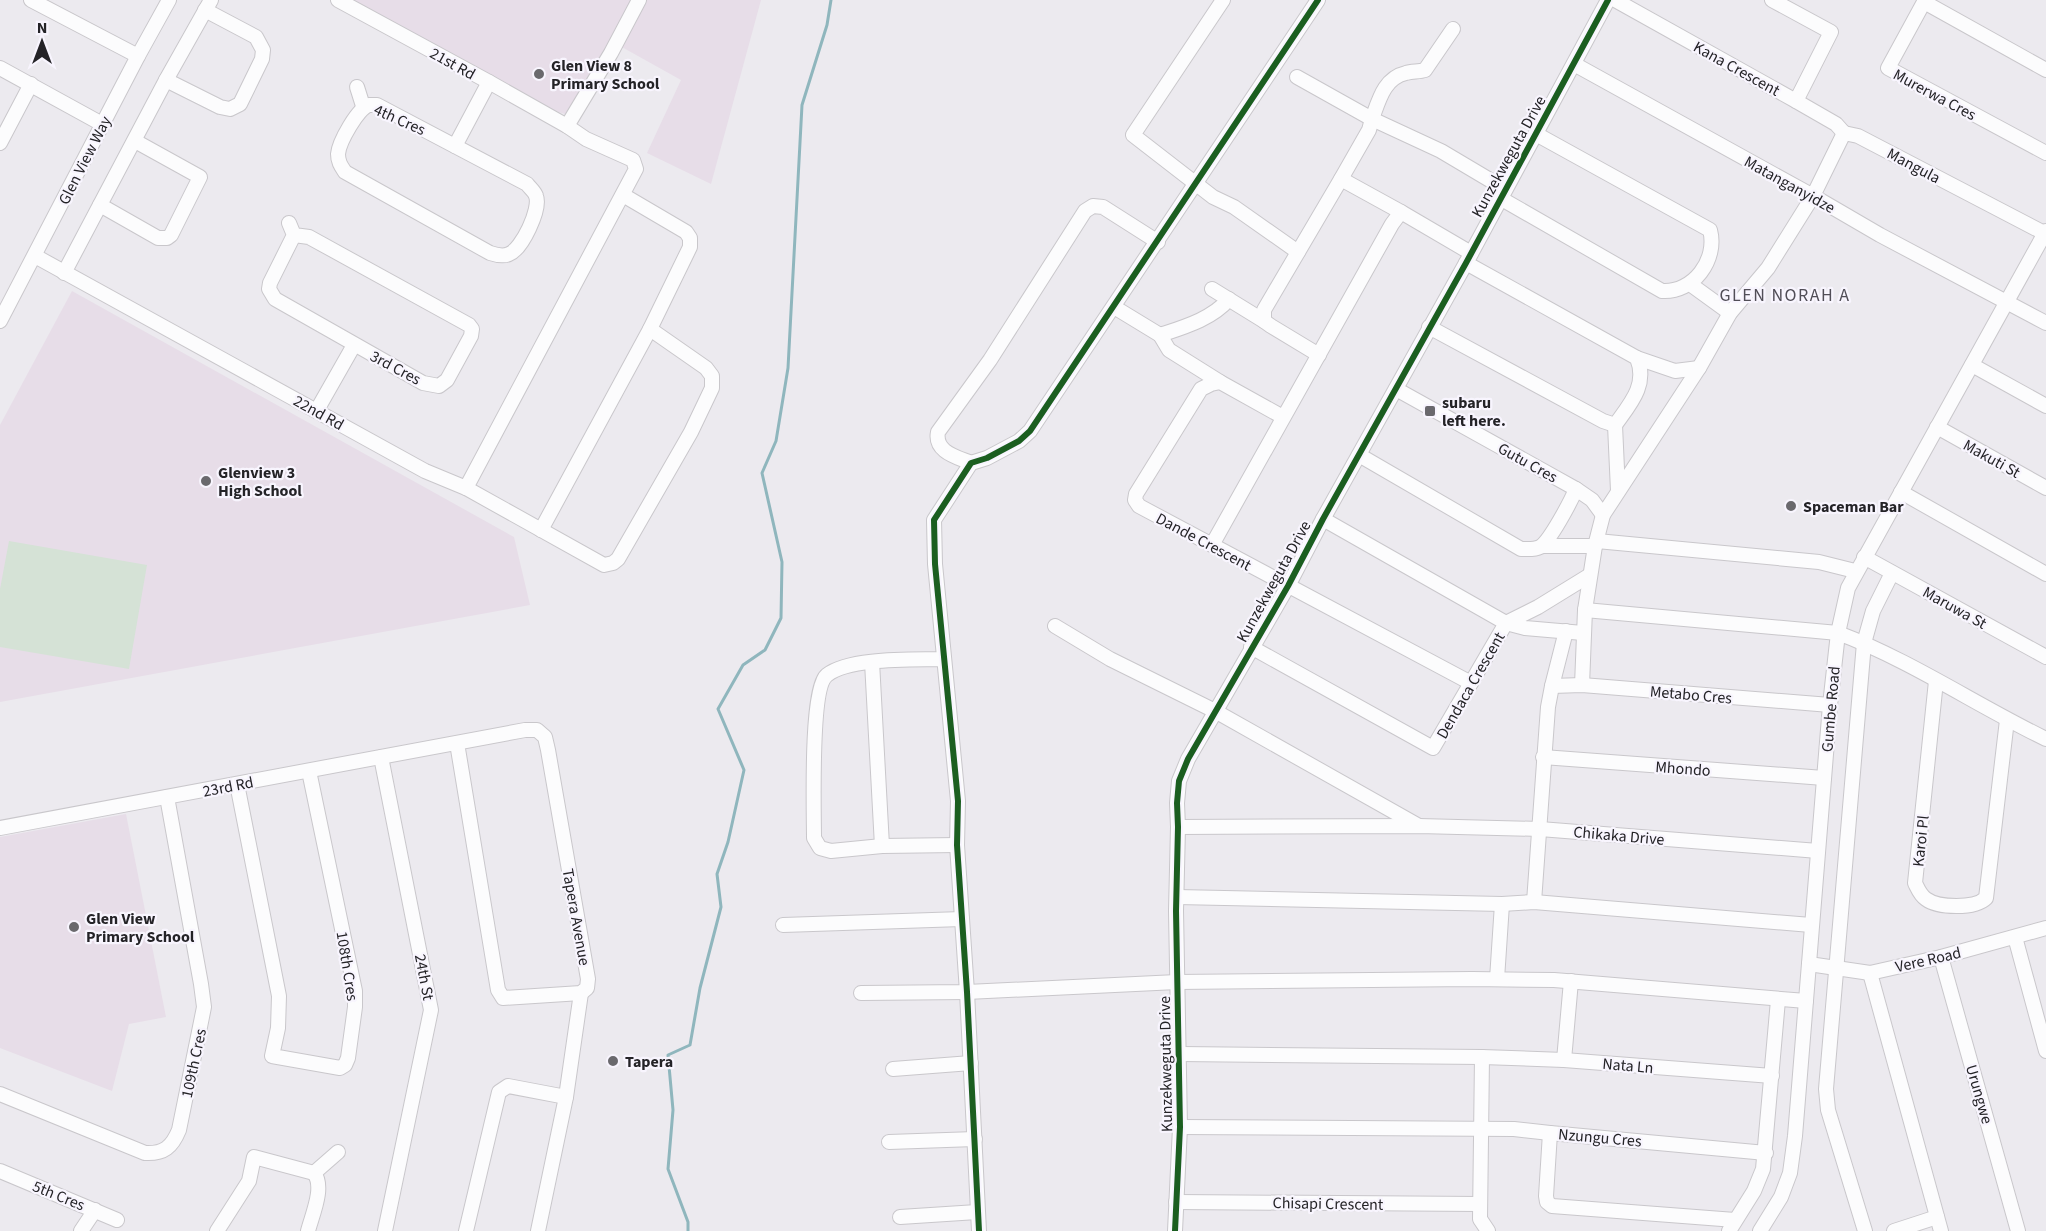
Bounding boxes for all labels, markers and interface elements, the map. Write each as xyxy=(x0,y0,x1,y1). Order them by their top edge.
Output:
north arrow xyxy=(12,12,72,72)
text: N xyxy=(37,17,47,39)
street label: Kana Crescent xyxy=(1689,36,1784,102)
street label: 21st Rd xyxy=(426,42,479,85)
place label: Glen View 8 Primary School xyxy=(551,55,660,95)
street label: Murerwa Cres xyxy=(1889,64,1980,126)
marker: Glen View 8 Primary School xyxy=(532,67,546,81)
street label: Kunzekweguta Drive xyxy=(1466,92,1551,221)
street label: 4th Cres xyxy=(370,99,429,141)
street label: Glen View Way xyxy=(53,112,117,208)
street label: Mangula xyxy=(1883,143,1944,189)
street label: Matanganyidze xyxy=(1740,151,1839,219)
district label: GLEN NORAH A xyxy=(1719,283,1851,308)
street label: 3rd Cres xyxy=(366,345,425,391)
street label: 22nd Rd xyxy=(289,390,348,436)
place label: subaru left here. xyxy=(1442,392,1506,432)
marker: subaru left here. xyxy=(1423,404,1437,418)
street label: Makuti St xyxy=(1959,434,2025,484)
street label: Gutu Cres xyxy=(1494,437,1562,488)
place label: Glenview 3 High School xyxy=(218,462,302,502)
marker: Glenview 3 High School xyxy=(199,474,213,488)
place label: Spaceman Bar xyxy=(1803,496,1904,518)
marker: Spaceman Bar xyxy=(1784,499,1798,513)
street label: Dande Crescent xyxy=(1152,508,1256,576)
street label: Kunzekweguta Drive xyxy=(1231,517,1316,646)
street label: Maruwa St xyxy=(1919,581,1991,635)
street label: Dendaca Crescent xyxy=(1431,627,1511,743)
street label: Gumbe Road xyxy=(1816,665,1846,753)
street label: Metabo Cres xyxy=(1649,680,1733,710)
street label: Mhondo xyxy=(1655,756,1711,782)
street label: 23rd Rd xyxy=(201,771,255,803)
street label: Karoi Pl xyxy=(1907,814,1935,868)
street label: Chikaka Drive xyxy=(1572,821,1665,851)
street label: Tapera Avenue xyxy=(557,867,595,967)
place label: Glen View Primary School xyxy=(86,908,195,948)
marker: Glen View Primary School xyxy=(67,920,81,934)
street label: 108th Cres xyxy=(331,930,363,1003)
street label: Vere Road xyxy=(1893,942,1963,978)
street label: 24th St xyxy=(409,952,439,1003)
street label: Kunzekweguta Drive xyxy=(1154,996,1178,1132)
street label: 109th Cres xyxy=(176,1026,212,1100)
place label: Tapera xyxy=(625,1051,673,1073)
street label: Nata Ln xyxy=(1602,1053,1654,1079)
marker: Tapera xyxy=(606,1054,620,1068)
street label: Urungwe xyxy=(1960,1062,1998,1127)
street label: Nzungu Cres xyxy=(1557,1123,1643,1153)
street label: 5th Cres xyxy=(29,1176,88,1216)
street label: Chisapi Crescent xyxy=(1272,1192,1384,1216)

